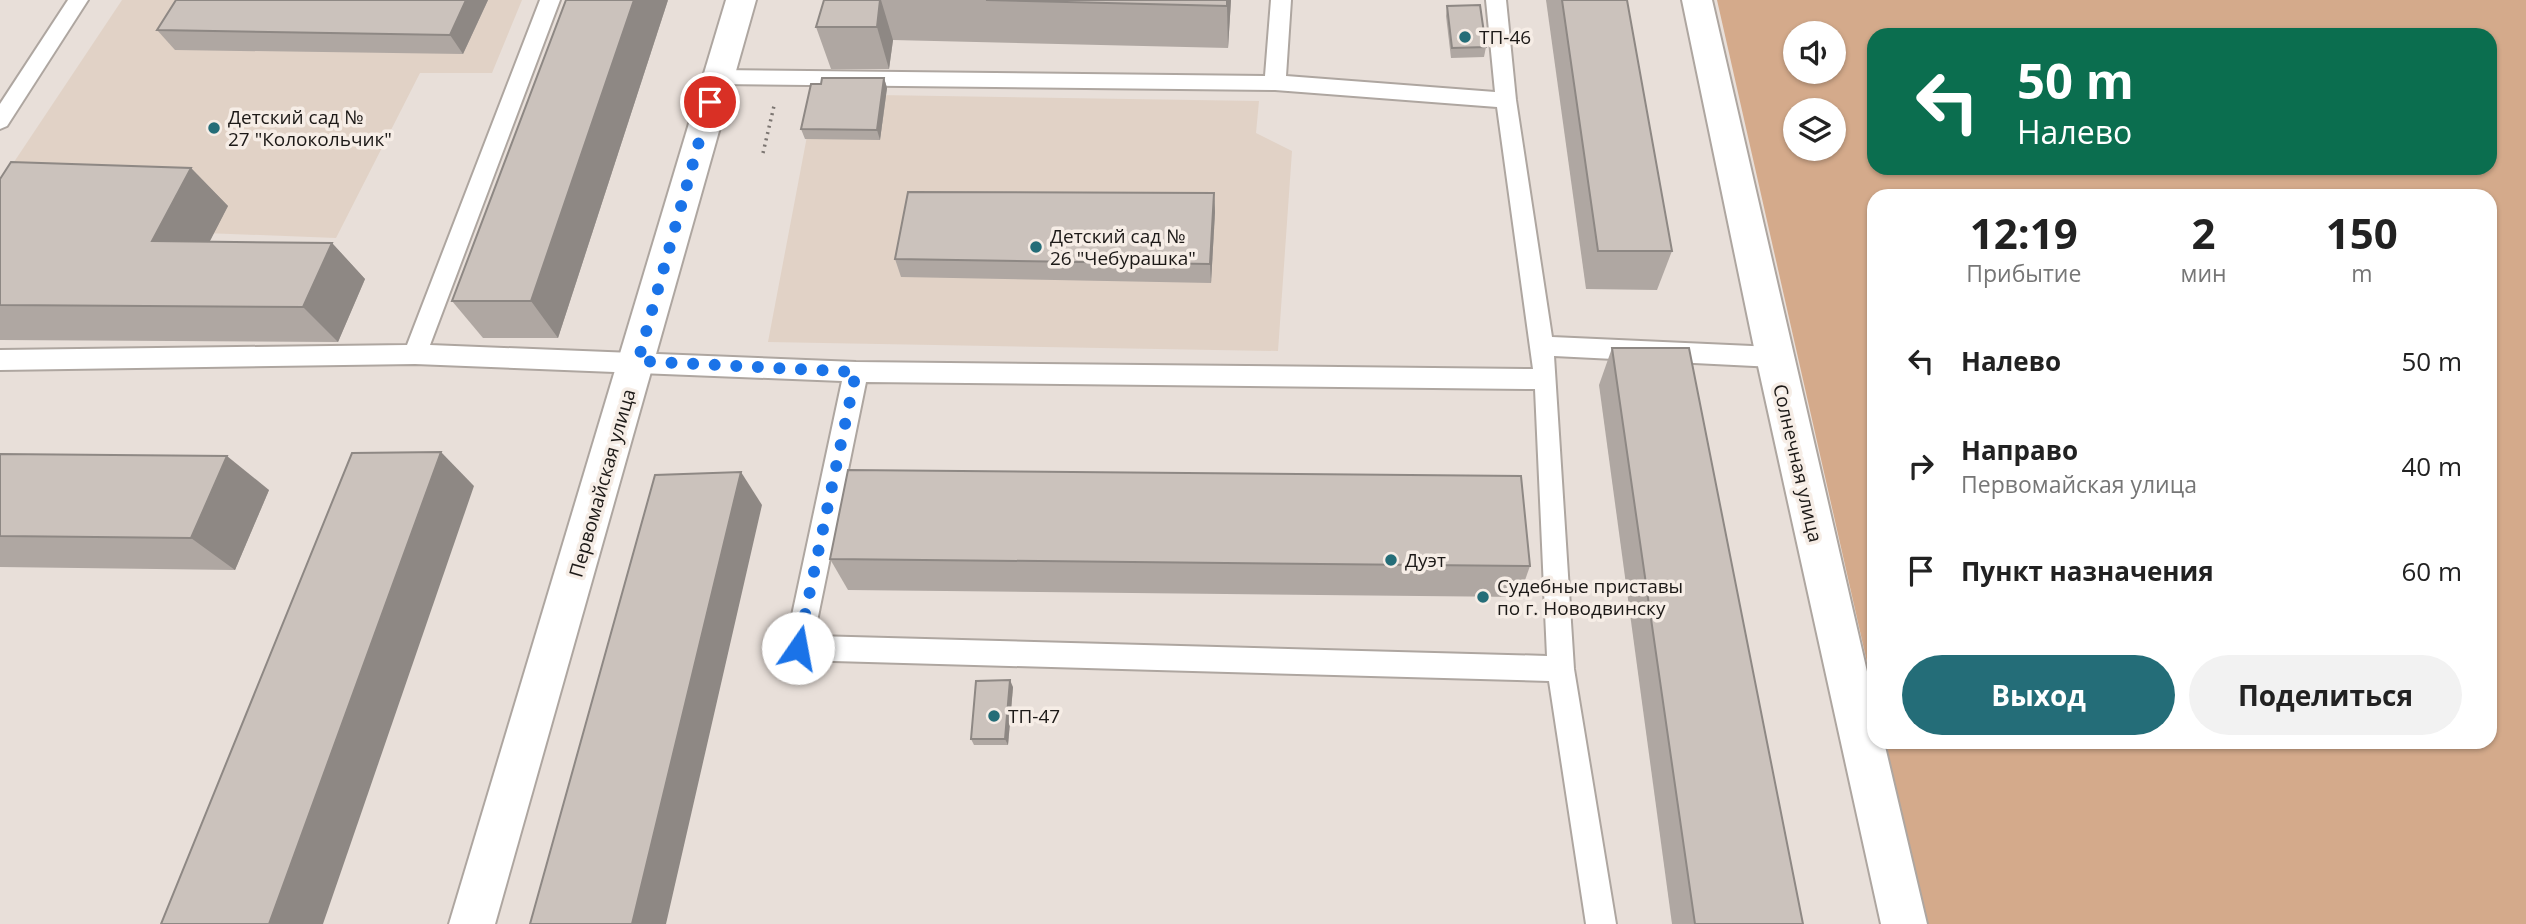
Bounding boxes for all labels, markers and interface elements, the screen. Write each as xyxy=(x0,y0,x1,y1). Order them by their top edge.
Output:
map controls xyxy=(1783,21,1846,161)
button: sound xyxy=(1783,21,1846,84)
place label: ТП-46 xyxy=(1479,24,1531,50)
marker: ТП-46 xyxy=(1457,29,1473,45)
text: 50 m xyxy=(2017,47,2134,113)
icon: left xyxy=(1902,56,1993,147)
pin xyxy=(680,72,740,132)
icon: arrive xyxy=(691,83,729,121)
button: layers xyxy=(1783,98,1846,161)
place label: Детский сад № 27 "Колокольчик" xyxy=(228,104,392,152)
text: Налево xyxy=(2017,110,2132,153)
marker: Детский сад № 27 "Колокольчик" xyxy=(206,120,222,136)
text: 12:19 xyxy=(1970,204,2078,261)
text: 2 xyxy=(2192,204,2216,261)
text: 150 xyxy=(2326,204,2398,261)
place label: Детский сад № 26 "Чебурашка" xyxy=(1050,223,1196,271)
marker: Детский сад № 26 "Чебурашка" xyxy=(1028,239,1044,255)
text: Прибытие xyxy=(1966,257,2081,289)
text: мин xyxy=(2181,257,2227,289)
text: m xyxy=(2351,257,2372,289)
icon: left xyxy=(1902,342,1940,380)
text: Налево xyxy=(1961,343,2061,379)
text: 50 m xyxy=(2401,343,2462,379)
street label: Солнечная улица xyxy=(1767,381,1829,545)
street label: Первомайская улица xyxy=(563,386,641,580)
text: Направо xyxy=(1961,432,2078,468)
icon: right xyxy=(1902,447,1940,485)
text: 40 m xyxy=(2401,448,2462,484)
text: Первомайская улица xyxy=(1961,468,2197,500)
place label: Дуэт xyxy=(1405,547,1446,573)
marker: Дуэт xyxy=(1383,552,1399,568)
icon: arrive xyxy=(1902,552,1940,590)
text: Пункт назначения xyxy=(1961,553,2214,589)
text: 60 m xyxy=(2401,553,2462,589)
place label: Судебные приставы по г. Новодвинску xyxy=(1497,573,1683,621)
marker: Судебные приставы по г. Новодвинску xyxy=(1475,589,1491,605)
position arrow xyxy=(761,611,835,685)
button: Выход xyxy=(1902,655,2175,735)
button: Поделиться xyxy=(2189,655,2462,735)
place label: ТП-47 xyxy=(1008,703,1060,729)
marker: ТП-47 xyxy=(986,708,1002,724)

